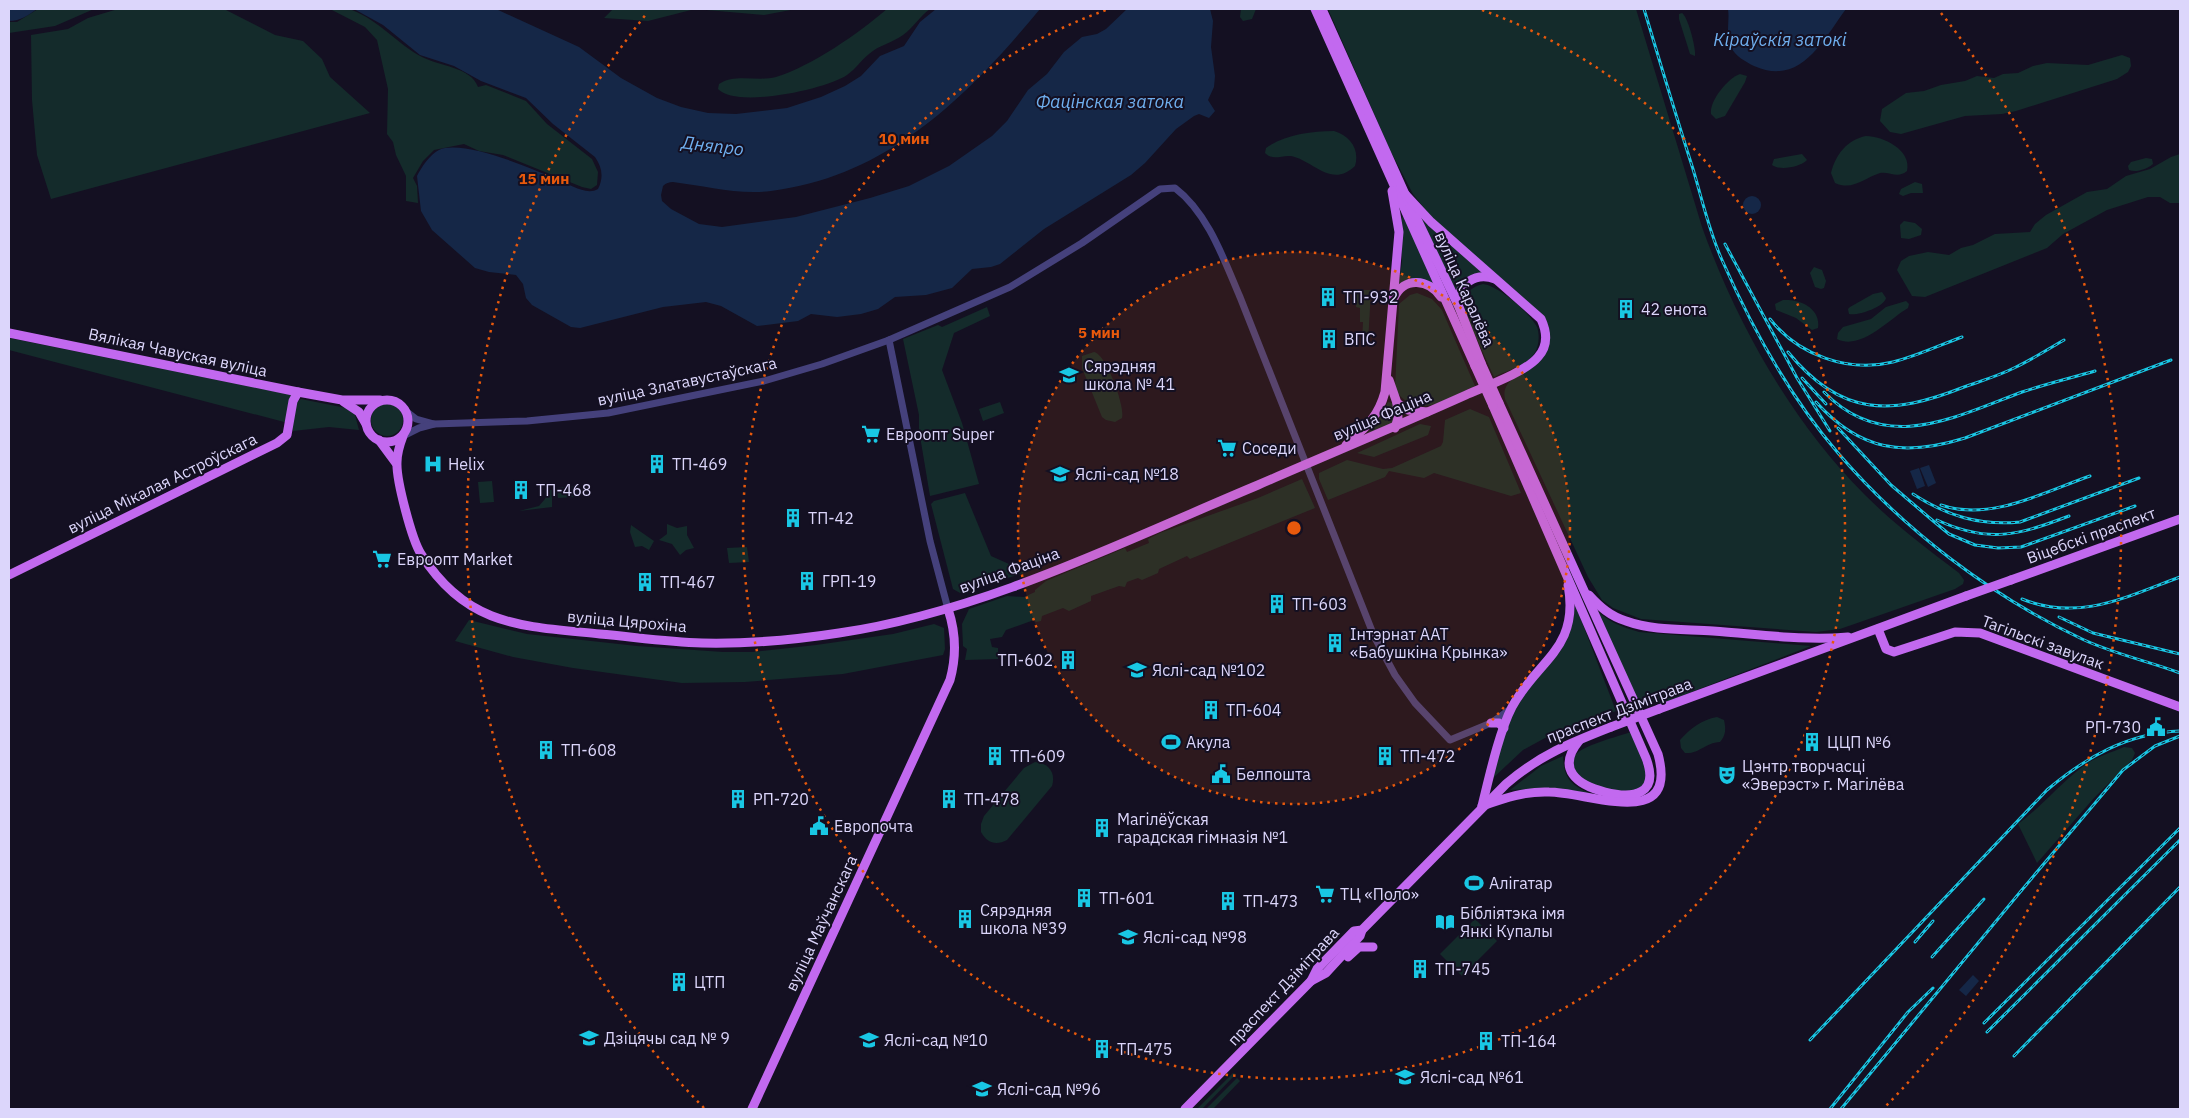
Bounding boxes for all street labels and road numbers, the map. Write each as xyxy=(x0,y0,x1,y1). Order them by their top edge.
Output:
street label: вуліца Каралёва xyxy=(1431,228,1499,350)
street label: Вялікая Чавуская вуліца xyxy=(87,323,270,381)
street label: вуліца Златавустаўскага xyxy=(596,352,779,410)
street label: вуліца Фаціна xyxy=(1330,385,1435,445)
street label: вуліца Мікалая Астроўскага xyxy=(64,428,260,538)
street label: Віцебскі праспект xyxy=(2024,502,2159,568)
street label: вуліца Фаціна xyxy=(956,542,1062,597)
street label: вуліца Цярохіна xyxy=(566,606,688,636)
street label: Тагільскі завулак xyxy=(1979,611,2107,674)
street label: праспект Дзімітрава xyxy=(1543,673,1695,747)
street label: вуліца Маўчанскага xyxy=(781,851,862,994)
street label: праспект Дзімітрава xyxy=(1223,922,1343,1049)

